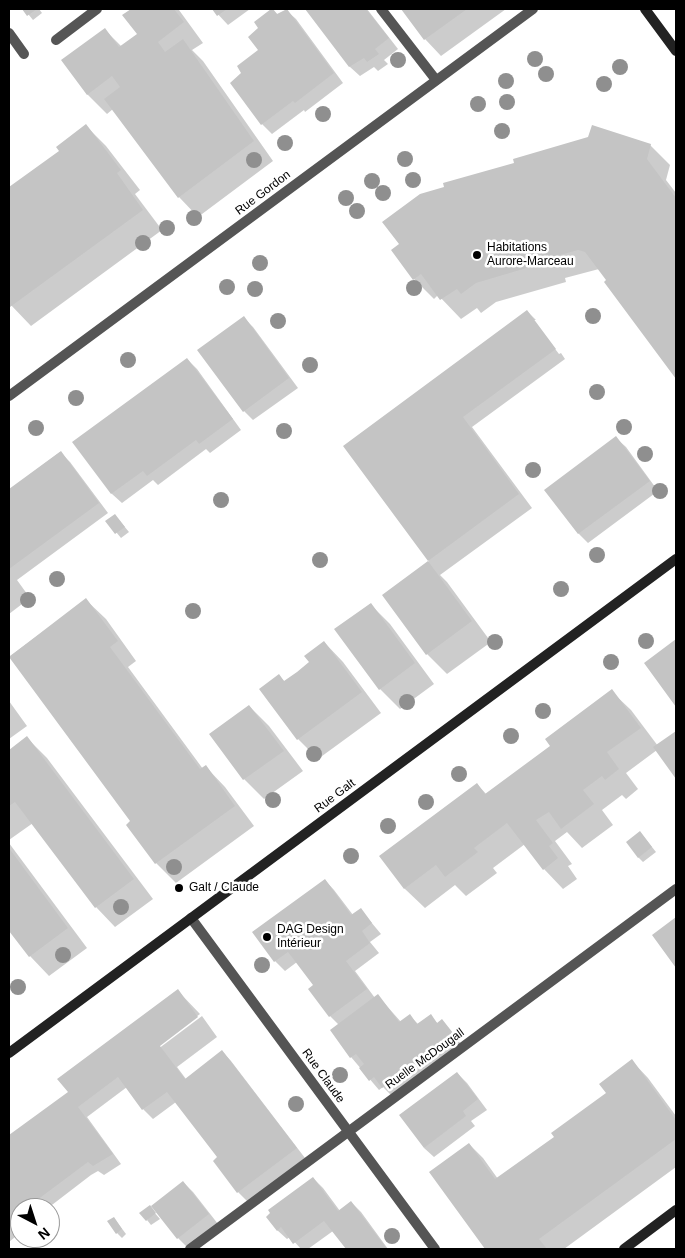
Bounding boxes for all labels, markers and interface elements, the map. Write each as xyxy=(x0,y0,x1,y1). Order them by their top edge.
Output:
street label: Rue Gordon xyxy=(233,168,293,218)
place label: Habitations Aurore-Marceau xyxy=(487,241,574,269)
marker: Habitations Aurore-Marceau xyxy=(471,249,483,261)
street label: Rue Galt xyxy=(312,776,358,816)
place label: Galt / Claude xyxy=(189,881,259,895)
marker: Galt / Claude xyxy=(173,882,185,894)
place label: DAG Design Intérieur xyxy=(277,923,344,951)
marker: DAG Design Intérieur xyxy=(261,931,273,943)
street label: Ruelle McDougall xyxy=(383,1026,467,1092)
street label: Rue Claude xyxy=(299,1046,347,1106)
north arrow xyxy=(10,1198,60,1248)
text: N xyxy=(35,1224,53,1243)

